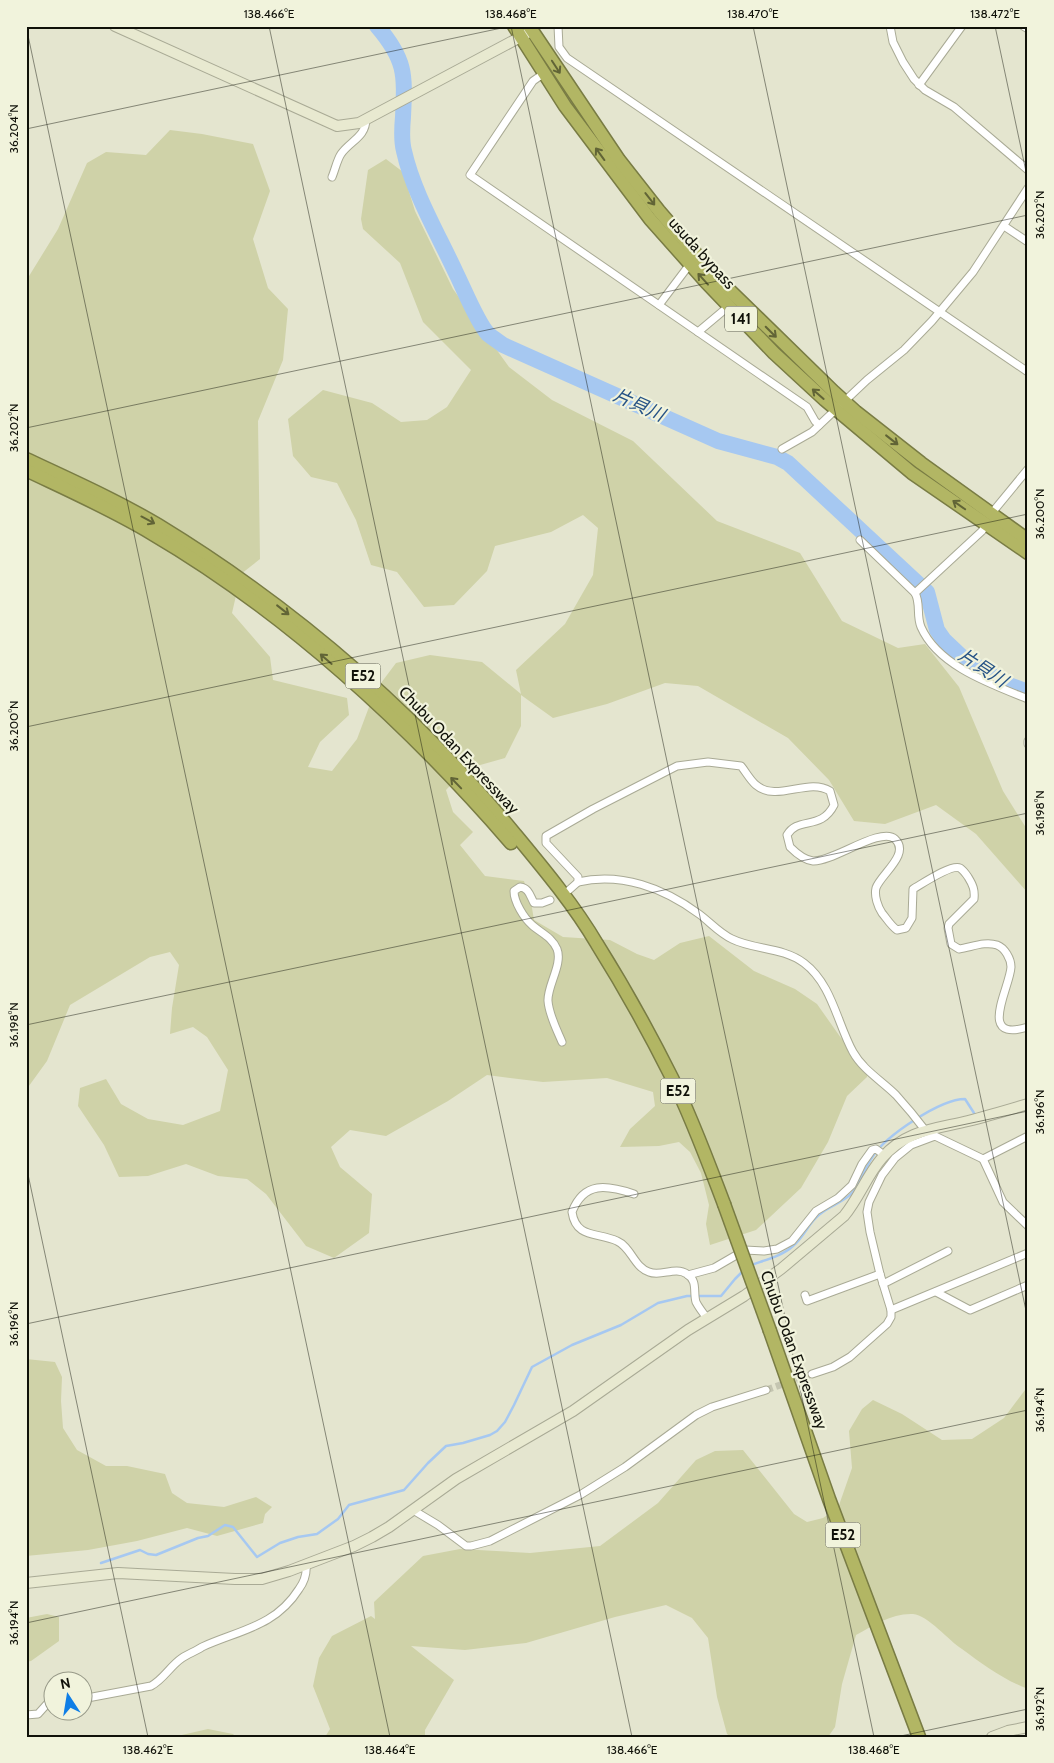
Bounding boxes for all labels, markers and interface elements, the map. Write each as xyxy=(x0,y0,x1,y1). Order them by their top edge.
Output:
text: 138.466°E xyxy=(244,6,295,21)
text: 138.468°E xyxy=(485,6,537,21)
text: 138.470°E xyxy=(727,6,779,21)
text: 138.472°E xyxy=(970,6,1020,21)
one-way arrow xyxy=(551,60,561,74)
text: 36.204°N xyxy=(6,104,21,154)
one-way arrow xyxy=(594,148,605,161)
text: 36.202°N xyxy=(1032,191,1047,239)
one-way arrow xyxy=(644,193,655,206)
street label: usuda bypass xyxy=(665,213,739,293)
one-way arrow xyxy=(697,272,709,285)
road number: 141 xyxy=(725,306,757,332)
one-way arrow xyxy=(765,326,778,338)
water label: 片貝川 xyxy=(610,384,670,427)
one-way arrow xyxy=(811,388,824,400)
text: 36.202°N xyxy=(6,404,21,452)
one-way arrow xyxy=(886,435,899,446)
text: 36.200°N xyxy=(1032,489,1047,539)
one-way arrow xyxy=(952,500,966,510)
one-way arrow xyxy=(141,515,156,525)
one-way arrow xyxy=(276,605,289,616)
water label: 片貝川 xyxy=(954,644,1013,693)
one-way arrow xyxy=(319,653,332,665)
road number: E52 xyxy=(346,664,380,688)
street label: Chubu Odan Expressway xyxy=(395,682,523,818)
text: 36.200°N xyxy=(6,701,21,751)
one-way arrow xyxy=(450,777,462,789)
text: 36.198°N xyxy=(1032,790,1047,836)
text: 36.198°N xyxy=(6,1002,21,1048)
road number: E52 xyxy=(660,1078,696,1104)
text: 36.196°N xyxy=(1032,1090,1047,1135)
street label: Chubu Odan Expressway xyxy=(756,1268,832,1432)
text: 36.196°N xyxy=(6,1302,21,1347)
text: 36.194°N xyxy=(1032,1387,1047,1433)
road number: E52 xyxy=(826,1522,860,1548)
text: 36.194°N xyxy=(6,1600,21,1646)
north arrow xyxy=(42,1670,92,1720)
text: N xyxy=(59,1673,72,1693)
text: 36.192°N xyxy=(1032,1687,1047,1731)
text: 138.462°E xyxy=(123,1742,174,1757)
text: 138.464°E xyxy=(365,1742,416,1757)
text: 138.466°E xyxy=(607,1742,658,1757)
text: 138.468°E xyxy=(848,1742,900,1757)

